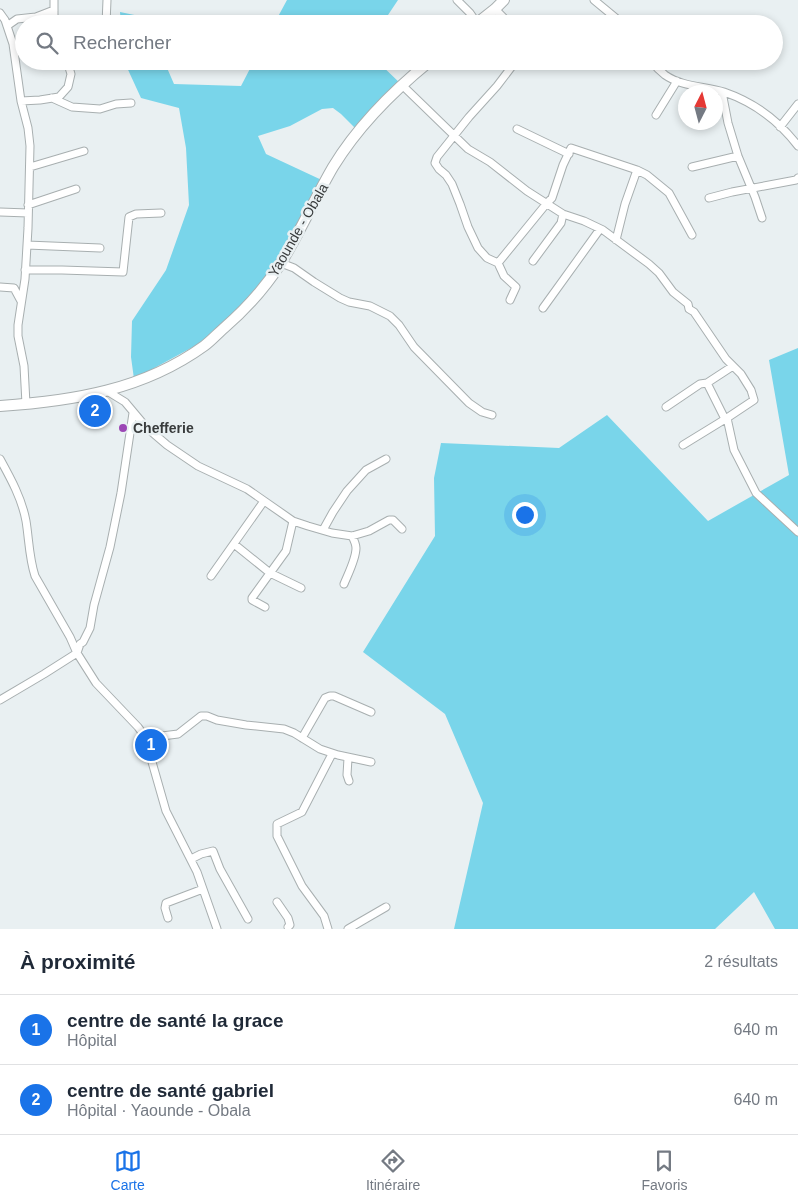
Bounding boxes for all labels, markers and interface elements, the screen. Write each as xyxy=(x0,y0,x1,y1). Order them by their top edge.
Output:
search box xyxy=(15,15,783,70)
icon: search xyxy=(33,29,61,57)
text: Rechercher xyxy=(73,32,171,53)
north arrow xyxy=(678,85,723,130)
street label: Yaounde - Obala xyxy=(265,180,331,279)
pin: 2 xyxy=(79,392,111,430)
place label: Chefferie xyxy=(133,420,194,436)
marker: Chefferie xyxy=(117,422,129,434)
your location xyxy=(512,502,538,528)
pin: 1 xyxy=(135,726,167,764)
text: À proximité xyxy=(20,950,136,973)
text: 2 résultats xyxy=(704,953,778,970)
text: centre de santé la grace xyxy=(67,1010,284,1031)
text: 1 xyxy=(32,1021,40,1038)
text: 640 m xyxy=(734,1021,778,1038)
text: Hôpital xyxy=(67,1032,117,1049)
text: centre de santé gabriel xyxy=(67,1080,274,1101)
text: 2 xyxy=(32,1091,40,1108)
text: 640 m xyxy=(734,1091,778,1108)
text: Hôpital · Yaounde - Obala xyxy=(67,1102,251,1119)
tab: Carte xyxy=(111,1147,145,1193)
tab: Itinéraire xyxy=(366,1147,420,1193)
tab: Favoris xyxy=(642,1147,687,1193)

